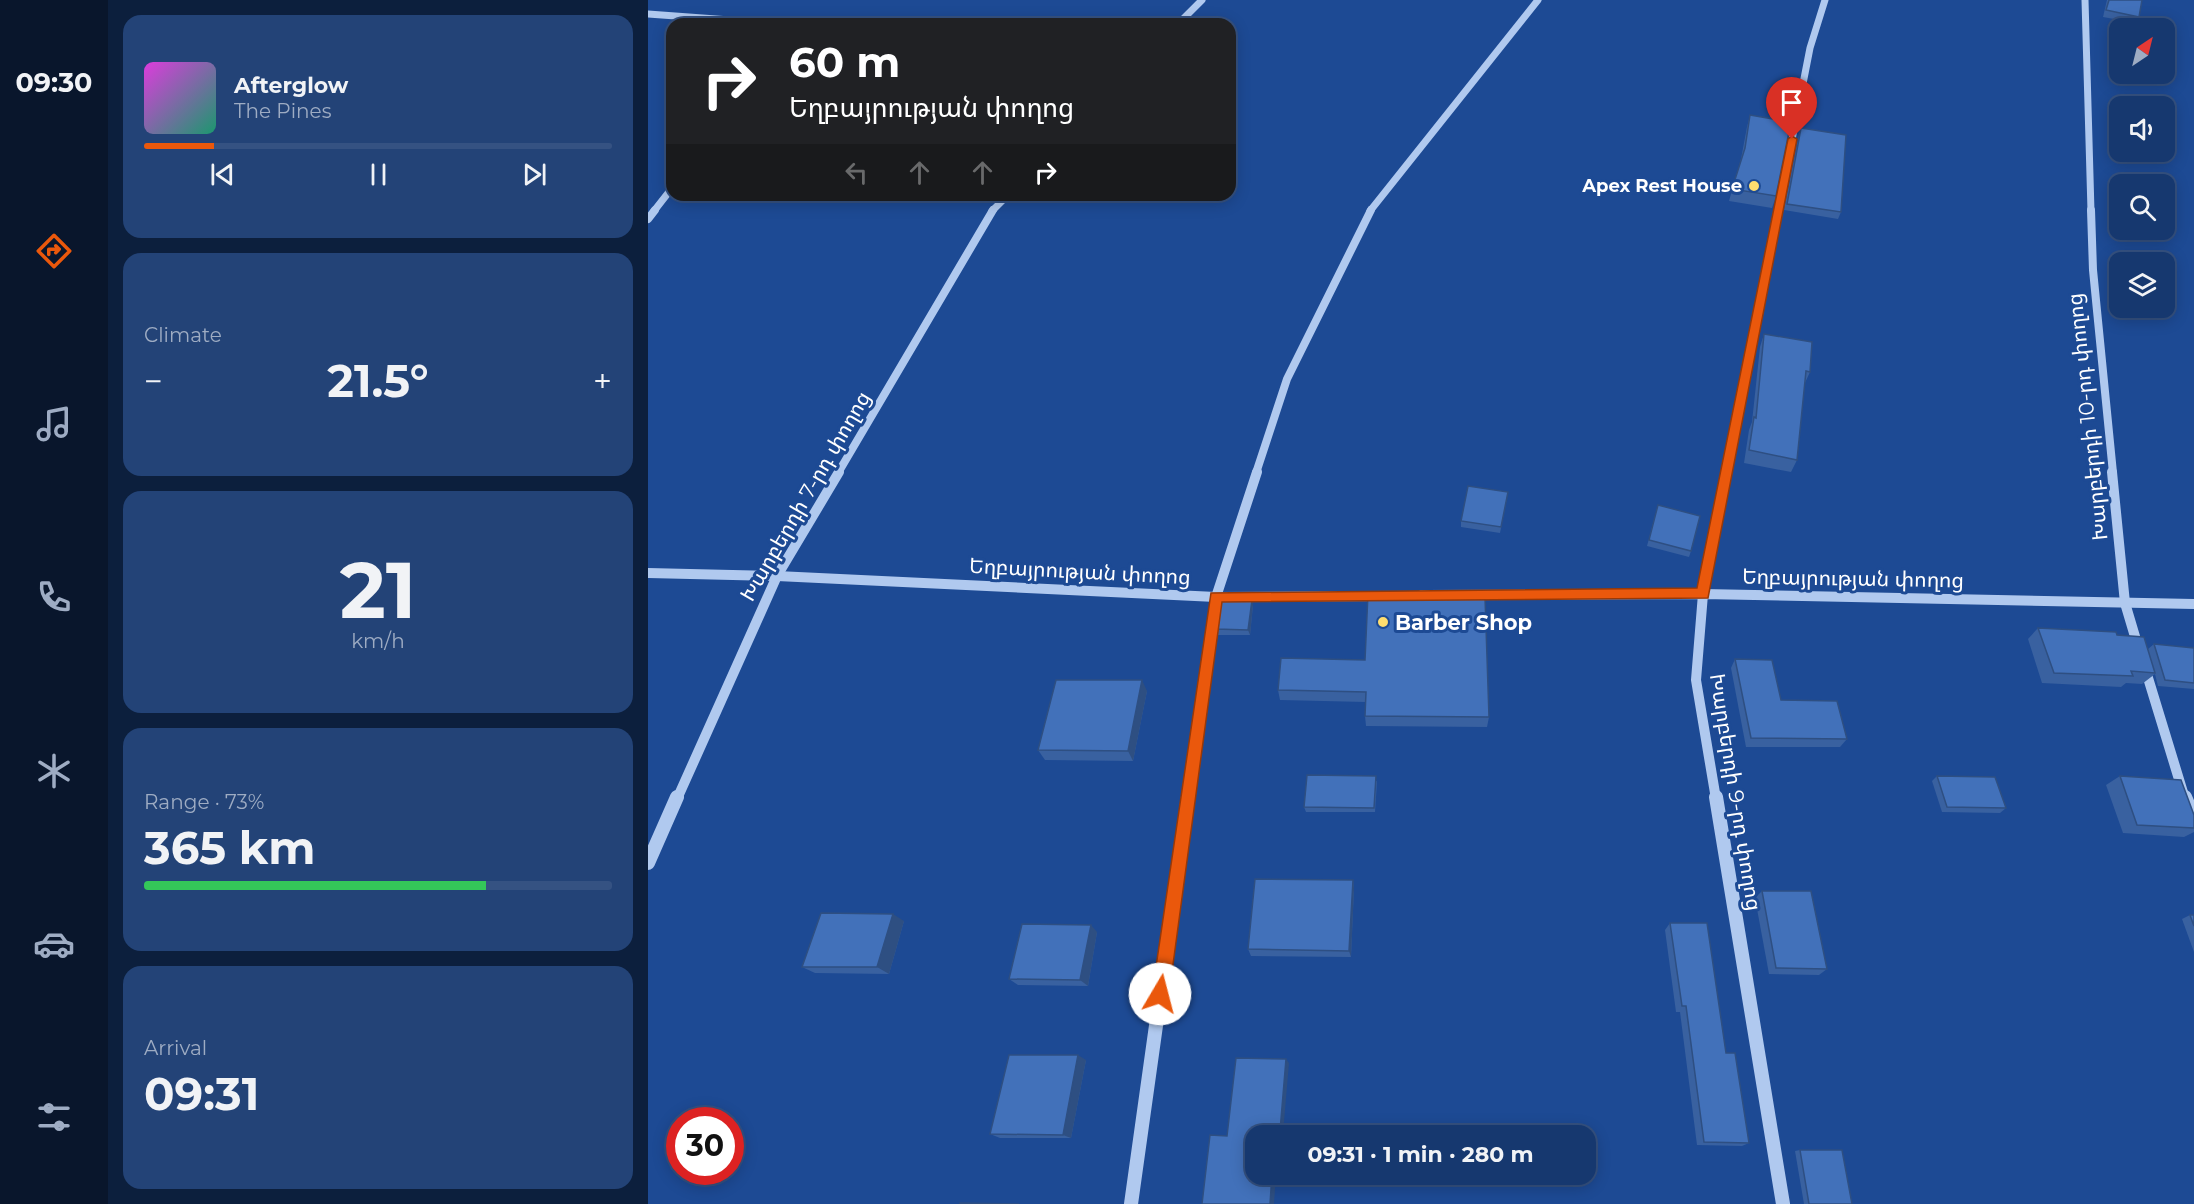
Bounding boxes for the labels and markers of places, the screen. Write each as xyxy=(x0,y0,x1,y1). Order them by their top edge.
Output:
pin xyxy=(1766,77,1817,139)
place label: Apex Rest House xyxy=(1581,175,1742,197)
marker: Apex Rest House xyxy=(1747,179,1761,193)
place label: Barber Shop xyxy=(1395,610,1532,635)
marker: Barber Shop xyxy=(1376,615,1390,629)

